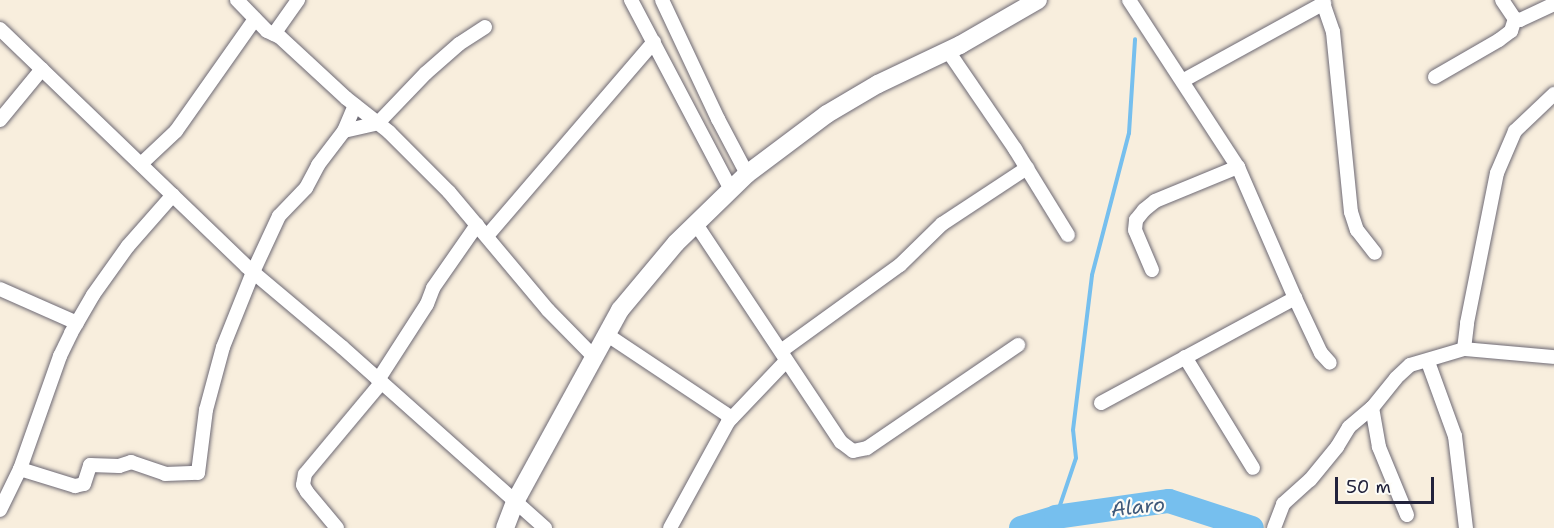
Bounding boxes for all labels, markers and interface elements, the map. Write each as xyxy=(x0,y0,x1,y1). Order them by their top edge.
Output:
scale bar xyxy=(1338,465,1437,503)
text: 50 m xyxy=(1346,475,1391,499)
water label: Alaro xyxy=(1110,492,1166,522)

